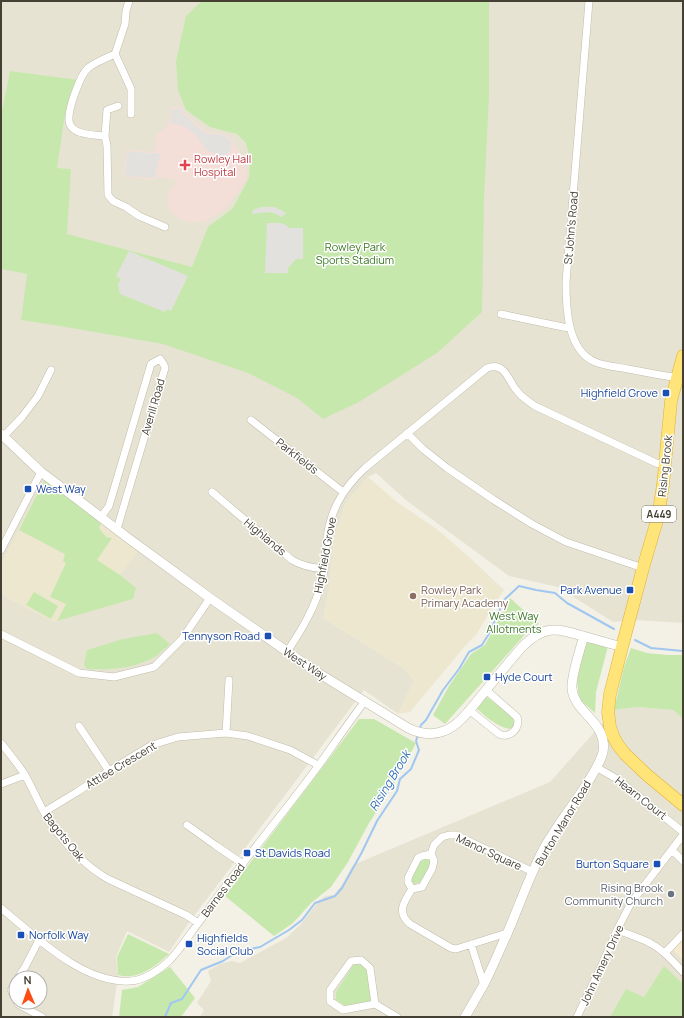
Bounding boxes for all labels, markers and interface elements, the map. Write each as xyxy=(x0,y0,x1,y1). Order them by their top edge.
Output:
place label: Rowley Hall Hospital xyxy=(194,151,251,179)
marker: Rowley Hall Hospital xyxy=(179,159,191,171)
street label: St John's Road xyxy=(560,191,581,265)
park label: Rowley Park Sports Stadium xyxy=(316,239,394,267)
street label: Averill Road xyxy=(137,377,168,437)
place label: Highfield Grove xyxy=(581,385,659,400)
marker: Highfield Grove xyxy=(661,388,671,398)
street label: Parkfields xyxy=(273,434,322,477)
street label: Rising Brook xyxy=(654,434,675,498)
place label: West Way xyxy=(36,481,86,496)
marker: West Way xyxy=(23,484,33,494)
road number: A449 xyxy=(642,506,676,522)
street label: Highlands xyxy=(241,515,290,559)
street label: Highfield Grove xyxy=(310,515,339,594)
place label: Rowley Park Primary Academy xyxy=(421,582,509,610)
place label: Park Avenue xyxy=(560,582,623,597)
marker: Park Avenue xyxy=(625,585,635,595)
marker: Rowley Park Primary Academy xyxy=(408,591,418,601)
park label: West Way Allotments xyxy=(486,608,542,636)
place label: Tennyson Road xyxy=(182,628,260,643)
marker: Tennyson Road xyxy=(263,631,273,641)
street label: West Way xyxy=(280,644,330,684)
place label: Hyde Court xyxy=(495,669,553,684)
marker: Hyde Court xyxy=(482,672,492,682)
street label: Attlee Crescent xyxy=(83,738,159,792)
water label: Rising Brook xyxy=(365,746,415,814)
street label: Hearn Court xyxy=(612,773,670,823)
street label: Burton Manor Road xyxy=(531,777,594,868)
street label: Bagots Oak xyxy=(40,810,89,864)
street label: Manor Square xyxy=(454,830,525,874)
place label: St Davids Road xyxy=(255,845,330,860)
marker: St Davids Road xyxy=(242,848,252,858)
place label: Burton Square xyxy=(576,856,650,871)
marker: Burton Square xyxy=(652,859,662,869)
street label: Barnes Road xyxy=(197,860,248,920)
place label: Rising Brook Community Church xyxy=(565,880,664,908)
marker: Rising Brook Community Church xyxy=(666,889,676,899)
street label: John Amery Drive xyxy=(576,922,627,1007)
place label: Norfolk Way xyxy=(29,927,89,942)
marker: Norfolk Way xyxy=(16,930,26,940)
place label: Highfields Social Club xyxy=(197,930,254,958)
marker: Highfields Social Club xyxy=(184,939,194,949)
north arrow xyxy=(8,970,48,1010)
text: N xyxy=(23,972,32,987)

